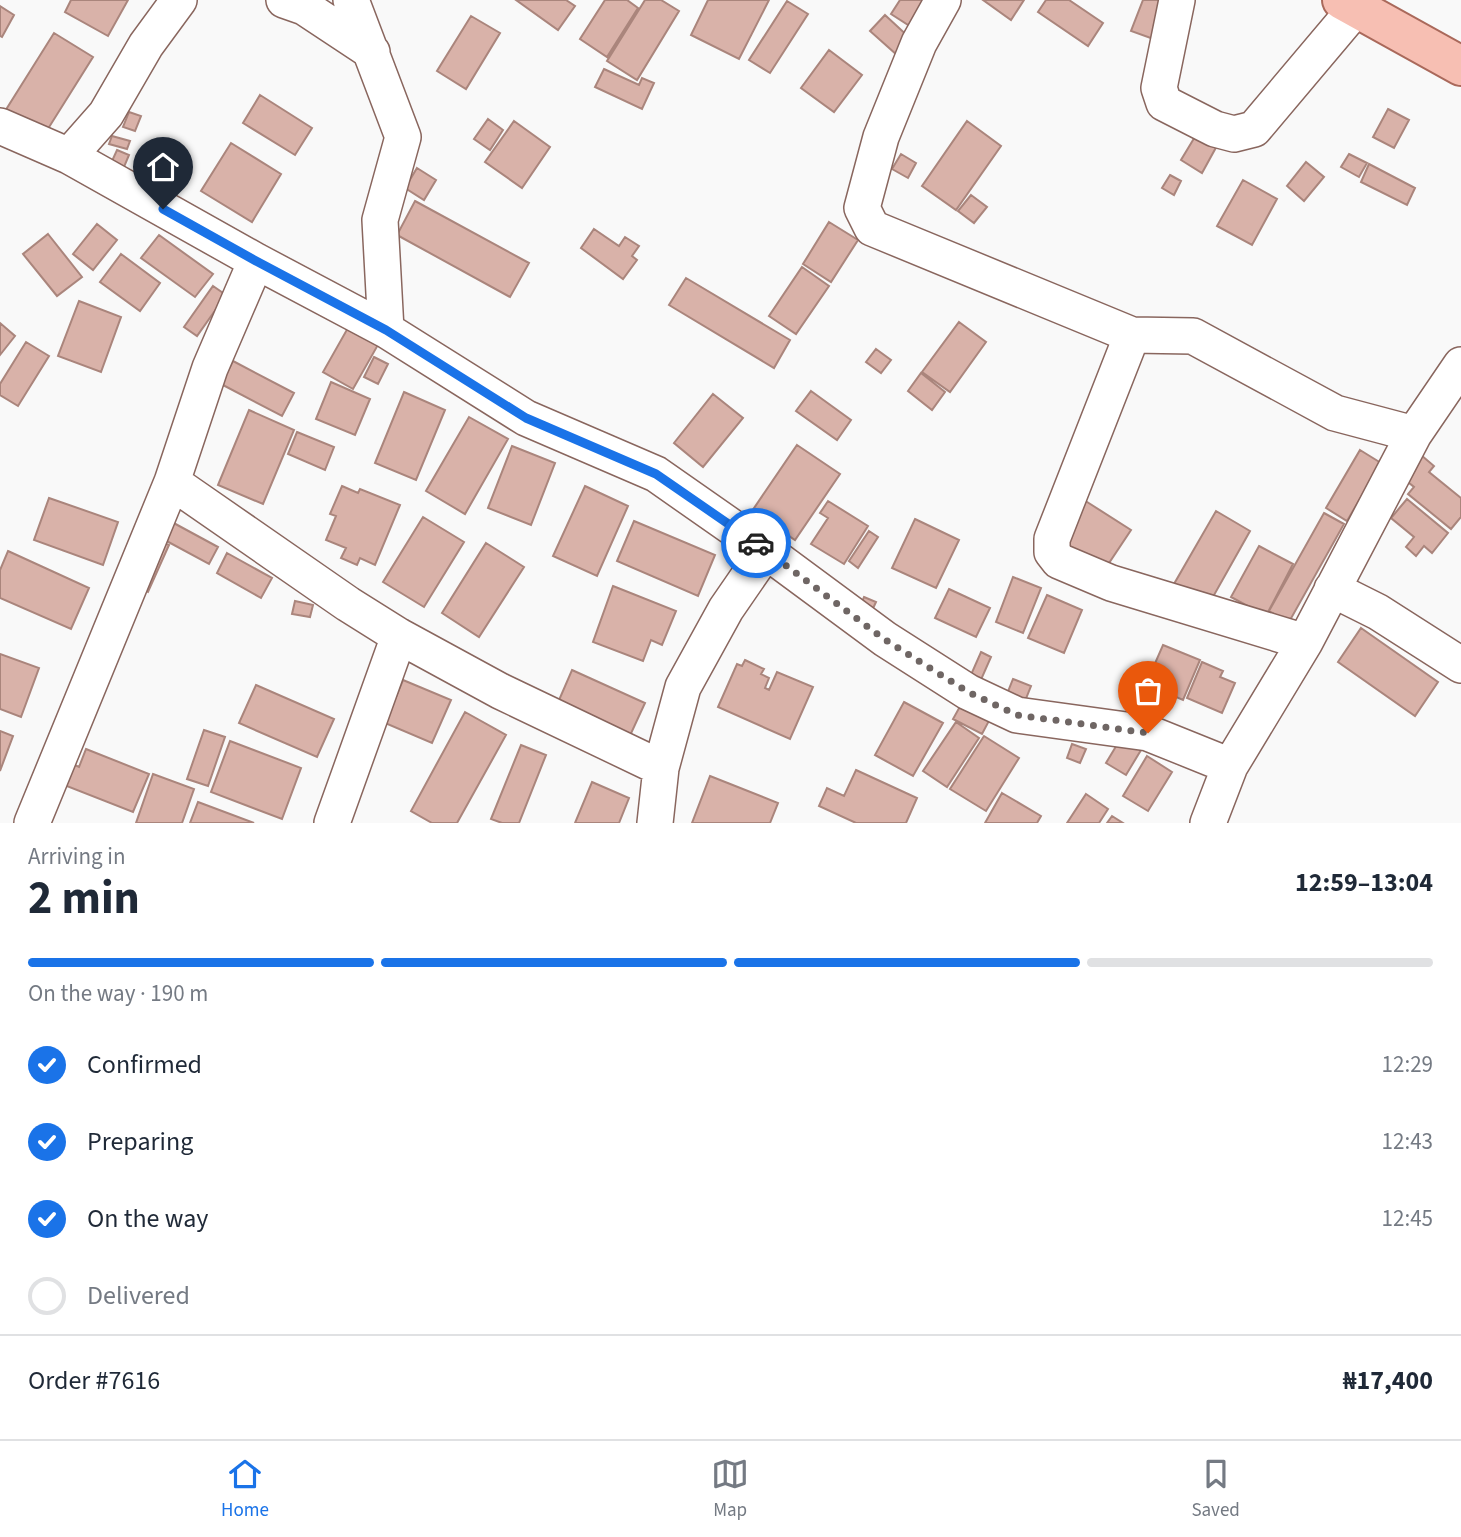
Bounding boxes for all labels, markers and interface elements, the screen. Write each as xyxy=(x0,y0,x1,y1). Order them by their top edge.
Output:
pin xyxy=(133,137,193,209)
icon: home xyxy=(144,148,182,186)
courier xyxy=(721,508,791,578)
icon: car xyxy=(737,524,775,562)
pin xyxy=(1118,661,1178,733)
icon: bag xyxy=(1129,672,1167,710)
text: Arriving in xyxy=(28,840,126,873)
text: 12:59–13:04 xyxy=(1295,864,1433,901)
text: 2 min xyxy=(28,866,140,931)
text: On the way · 190 m xyxy=(28,977,208,1010)
icon: check xyxy=(28,1046,66,1084)
text: Confirmed xyxy=(87,1046,202,1083)
text: 12:29 xyxy=(1382,1048,1433,1081)
icon: check xyxy=(28,1123,66,1161)
text: Preparing xyxy=(87,1123,193,1160)
text: 12:43 xyxy=(1382,1125,1433,1158)
icon: check xyxy=(28,1200,66,1238)
text: On the way xyxy=(87,1200,208,1237)
text: 12:45 xyxy=(1382,1202,1433,1235)
text: Delivered xyxy=(87,1277,190,1314)
text: Order #7616 xyxy=(28,1362,160,1399)
text: ₦17,400 xyxy=(1343,1362,1433,1399)
tab: Home xyxy=(221,1455,269,1524)
tab: Map xyxy=(711,1455,749,1524)
tab: Saved xyxy=(1191,1455,1240,1524)

